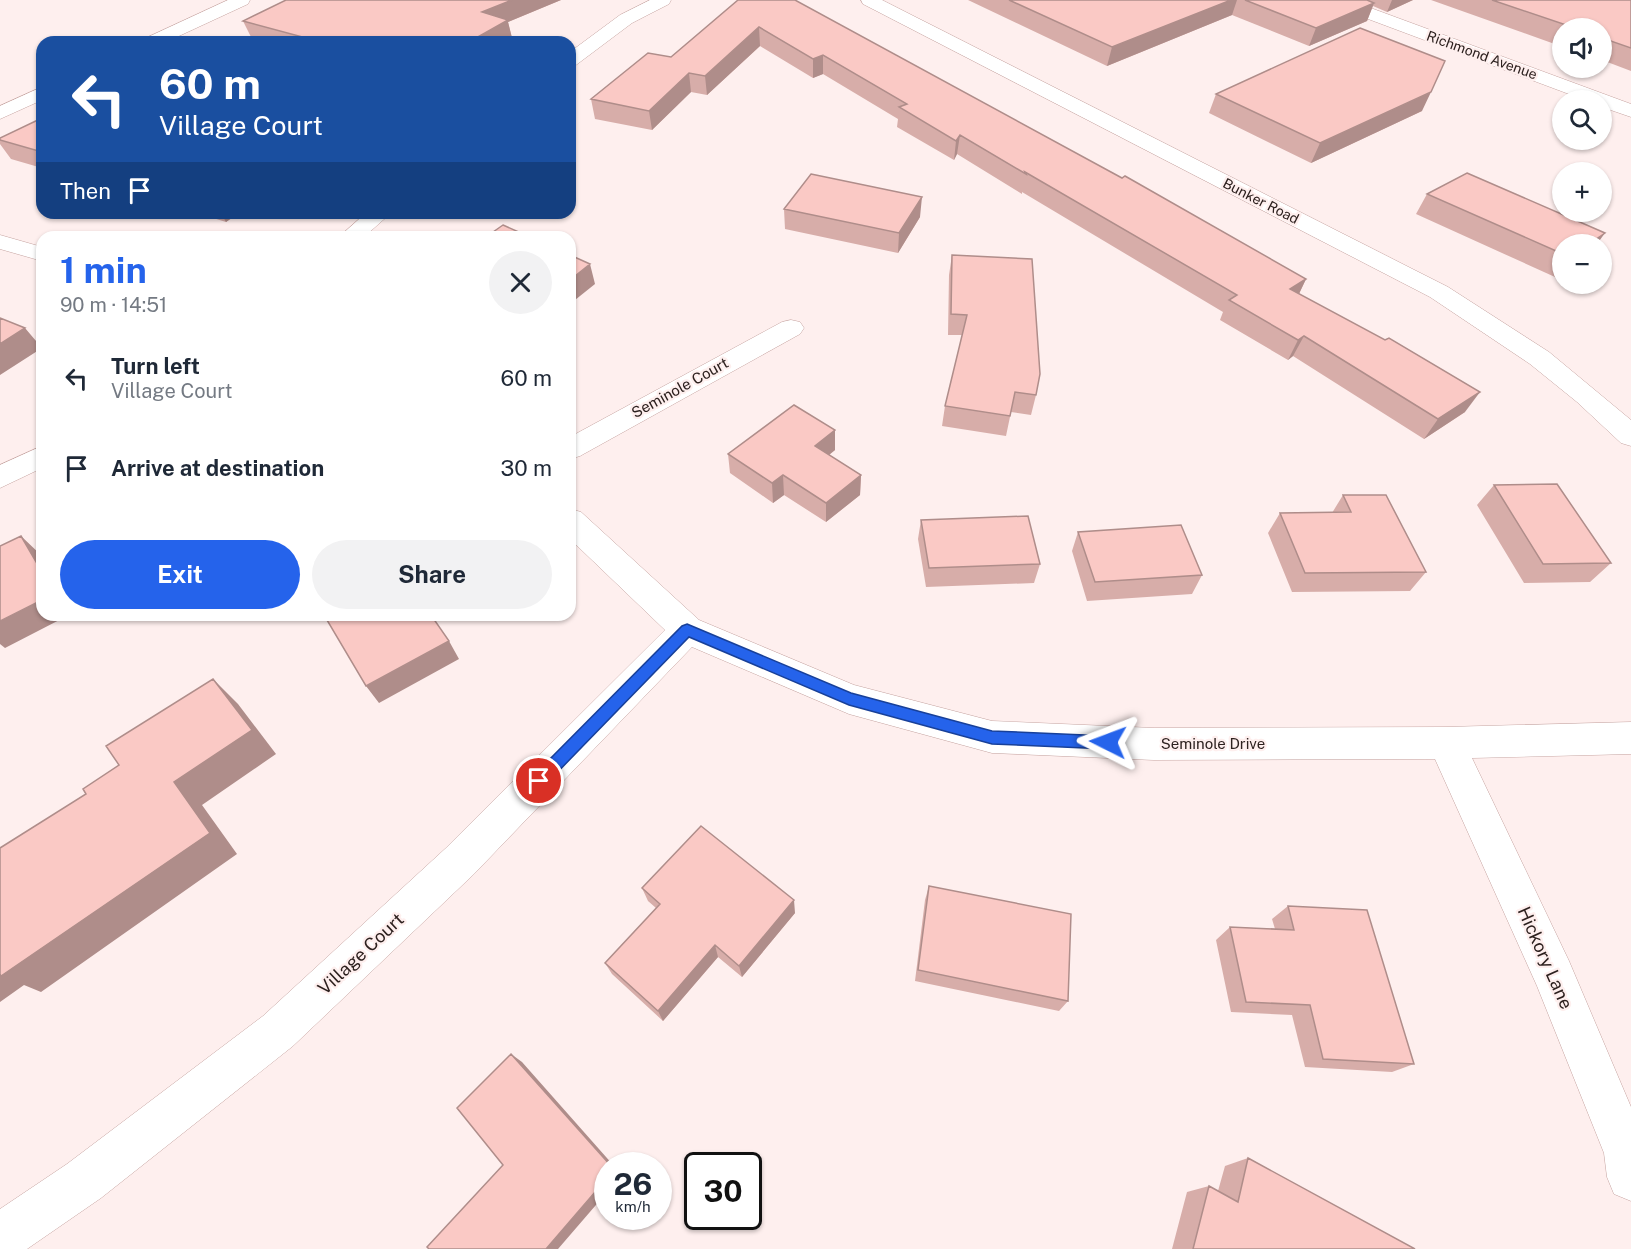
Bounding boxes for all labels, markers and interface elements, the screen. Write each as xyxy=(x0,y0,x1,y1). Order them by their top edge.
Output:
map controls xyxy=(1552,18,1612,294)
button: sound xyxy=(1552,18,1612,78)
street label: Richmond Avenue xyxy=(1425,28,1539,82)
text: 60 m xyxy=(159,59,261,108)
icon: left xyxy=(60,60,138,138)
button: search xyxy=(1552,90,1612,150)
text: Village Court xyxy=(159,109,323,141)
button: + xyxy=(1552,162,1612,222)
icon: arrive xyxy=(123,174,156,207)
street label: Bunker Road xyxy=(1220,175,1302,227)
text: Then xyxy=(60,178,111,204)
button: − xyxy=(1552,234,1612,294)
text: 1 min xyxy=(60,249,147,291)
button: close xyxy=(489,251,552,314)
text: 90 m · 14:51 xyxy=(60,293,167,317)
text: Turn left xyxy=(111,353,200,379)
street label: Seminole Court xyxy=(629,354,731,421)
icon: left xyxy=(60,362,93,395)
text: 60 m xyxy=(501,365,552,391)
text: Village Court xyxy=(111,379,233,403)
icon: arrive xyxy=(60,452,93,485)
text: Arrive at destination xyxy=(111,455,324,481)
text: 30 m xyxy=(500,455,552,481)
button: Exit xyxy=(60,540,300,609)
button: Share xyxy=(312,540,552,609)
position arrow xyxy=(1076,710,1140,774)
street label: Seminole Drive xyxy=(1161,735,1265,752)
pin xyxy=(513,755,564,806)
icon: arrive xyxy=(522,764,555,797)
street label: Hickory Lane xyxy=(1514,903,1577,1012)
street label: Village Court xyxy=(313,909,408,999)
speed limit sign: 30 xyxy=(684,1152,762,1230)
text: 26 xyxy=(614,1166,652,1202)
text: km/h xyxy=(615,1198,651,1215)

